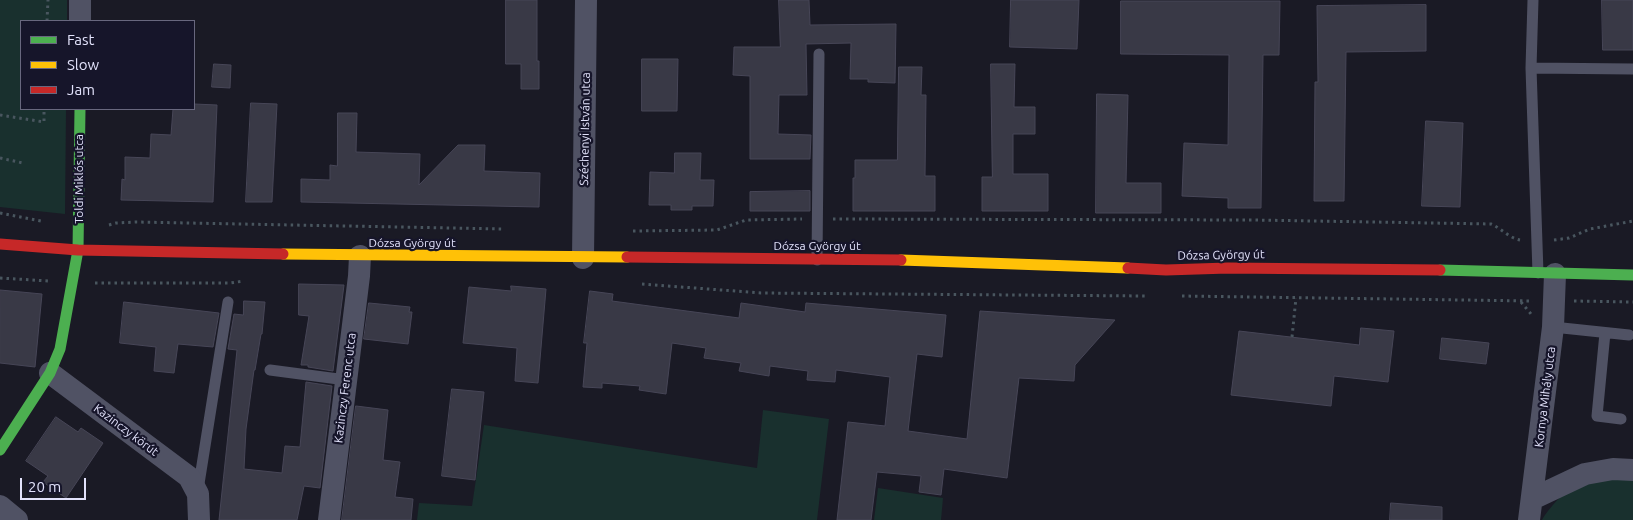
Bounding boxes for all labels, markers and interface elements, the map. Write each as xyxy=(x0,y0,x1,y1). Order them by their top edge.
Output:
legend xyxy=(20,20,195,110)
text: Fast xyxy=(67,31,94,48)
text: Slow xyxy=(67,56,99,73)
street label: Széchenyi István utca xyxy=(577,72,593,186)
text: Jam xyxy=(67,81,95,98)
street label: Toldi Miklós utca xyxy=(72,134,86,224)
street label: Dózsa György út xyxy=(368,236,456,250)
street label: Dózsa György út xyxy=(773,239,861,253)
street label: Dózsa György út xyxy=(1177,247,1265,263)
street label: Kazinczy Ferenc utca xyxy=(331,332,359,444)
street label: Kornya Mihály utca xyxy=(1532,346,1558,448)
street label: Kazinczy körút xyxy=(91,401,161,459)
scale bar xyxy=(22,468,89,500)
text: 20 m xyxy=(28,478,61,495)

